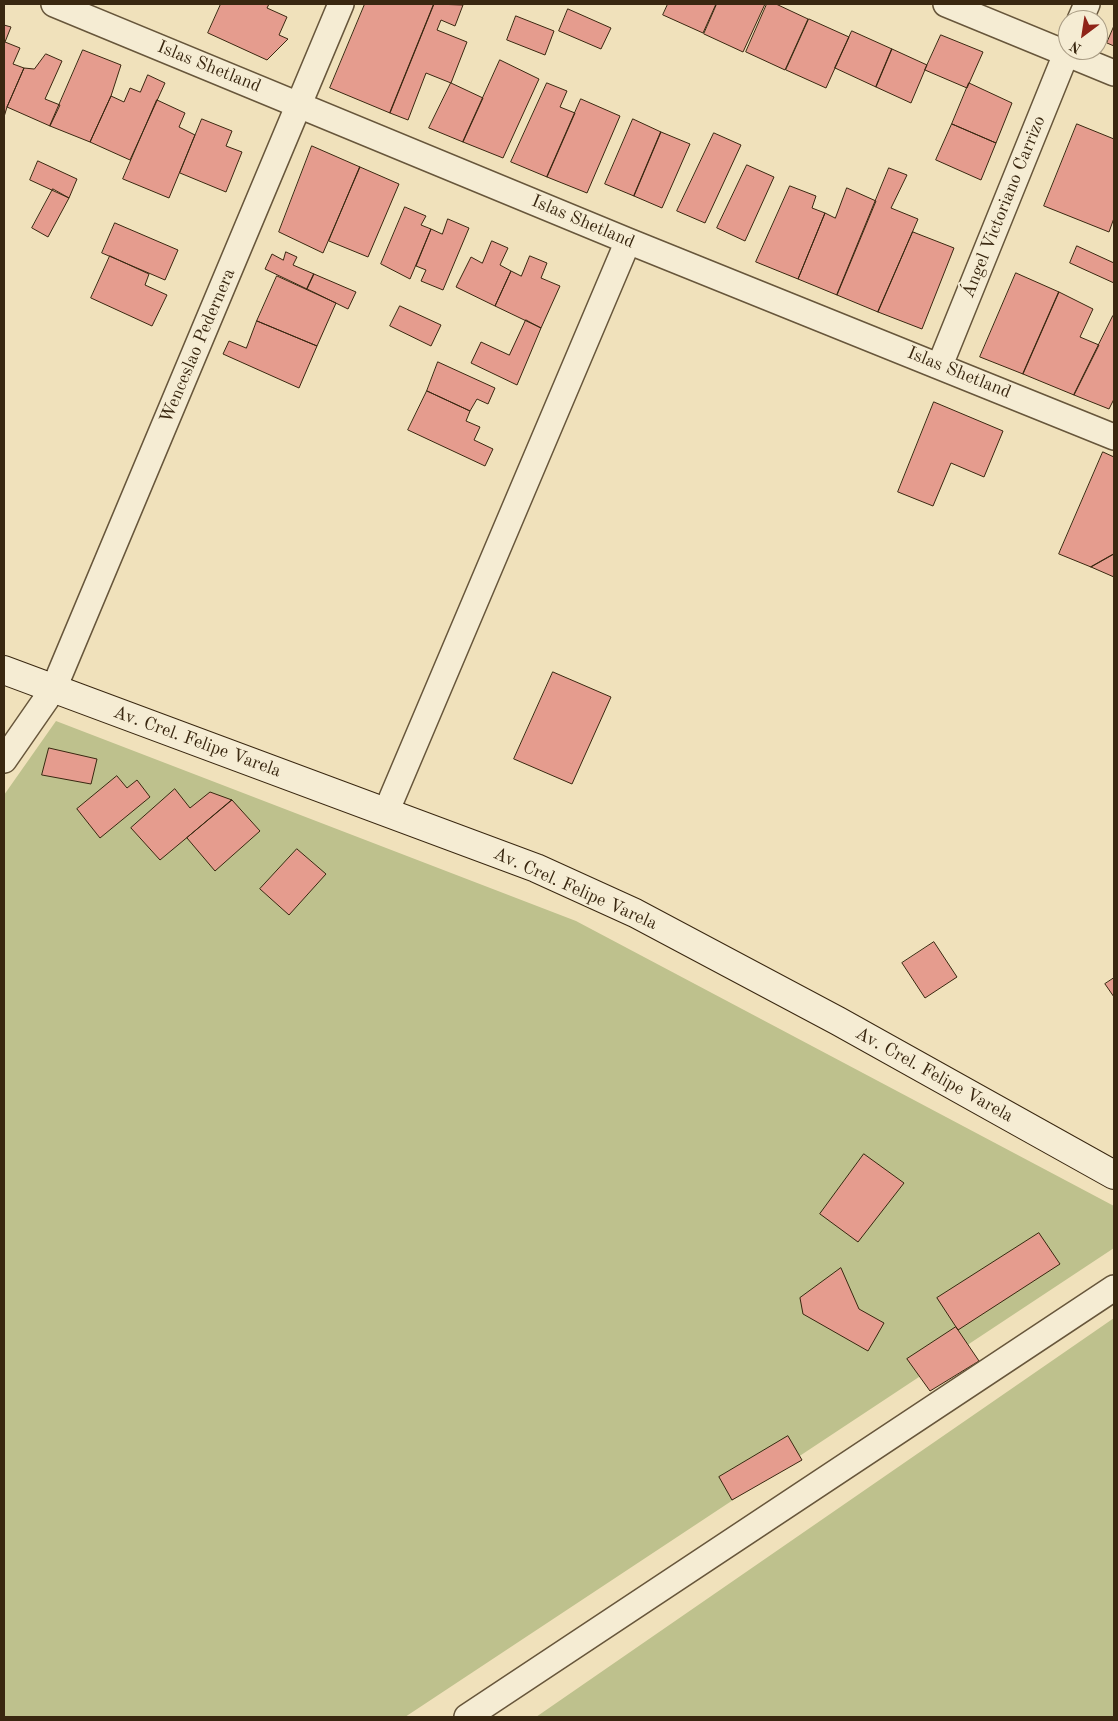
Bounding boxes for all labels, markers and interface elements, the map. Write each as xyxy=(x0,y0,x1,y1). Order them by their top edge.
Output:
north arrow xyxy=(1058,10,1108,60)
street label: Islas Shetland xyxy=(154,36,264,98)
text: N xyxy=(1068,38,1084,56)
street label: Ángel Victoriano Carrizo xyxy=(958,113,1050,301)
street label: Islas Shetland xyxy=(528,191,638,253)
street label: Wenceslao Pedernera xyxy=(156,265,240,427)
street label: Islas Shetland xyxy=(904,342,1014,404)
street label: Av. Crel. Felipe Varela xyxy=(110,702,284,782)
street label: Av. Crel. Felipe Varela xyxy=(490,843,660,935)
street label: Av. Crel. Felipe Varela xyxy=(851,1023,1017,1127)

